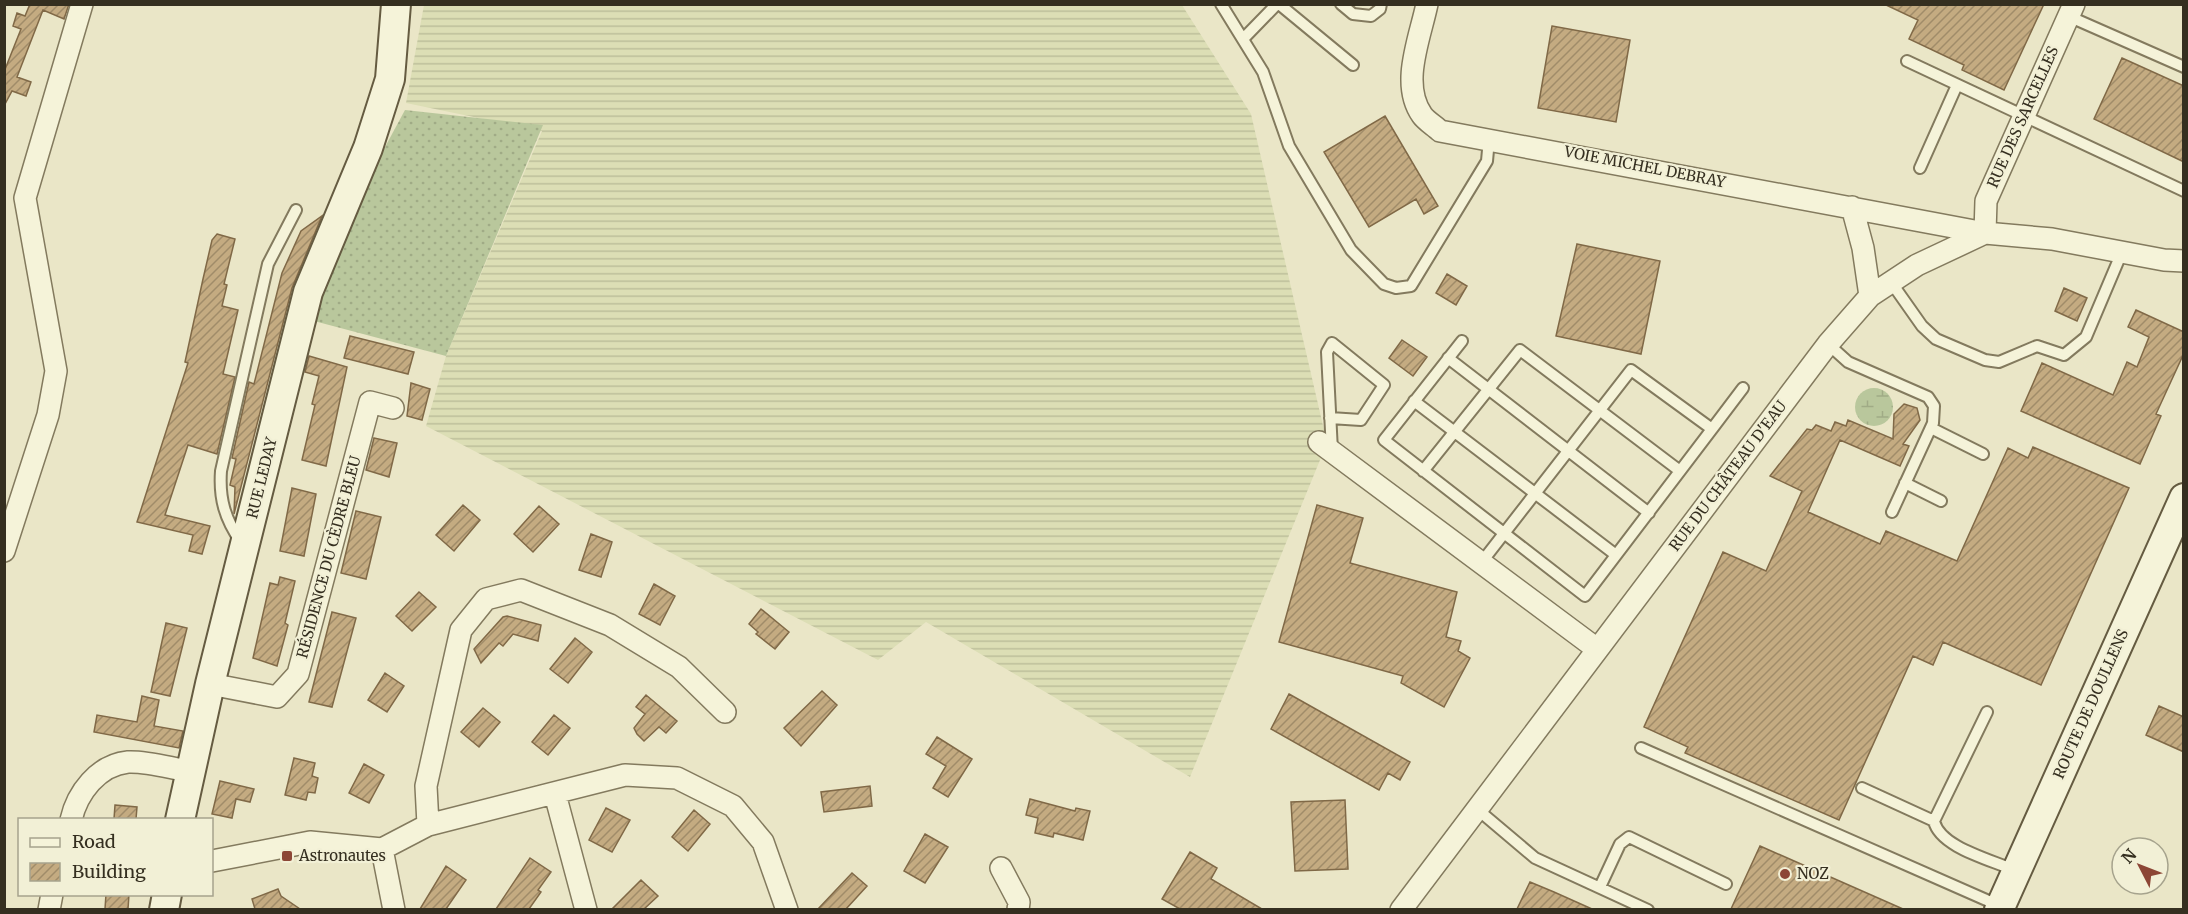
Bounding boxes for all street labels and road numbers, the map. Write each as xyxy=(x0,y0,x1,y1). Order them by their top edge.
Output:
street label: RUE DES SARCELLES xyxy=(1983,43,2062,191)
street label: VOIE MICHEL DEBRAY xyxy=(1562,141,1728,192)
street label: RUE DU CHÂTEAU D'EAU xyxy=(1664,396,1790,555)
street label: RUE LEDAY xyxy=(242,435,281,520)
street label: RÉSIDENCE DU CÈDRE BLEU xyxy=(291,453,365,660)
street label: ROUTE DE DOULLENS xyxy=(2049,626,2132,782)

